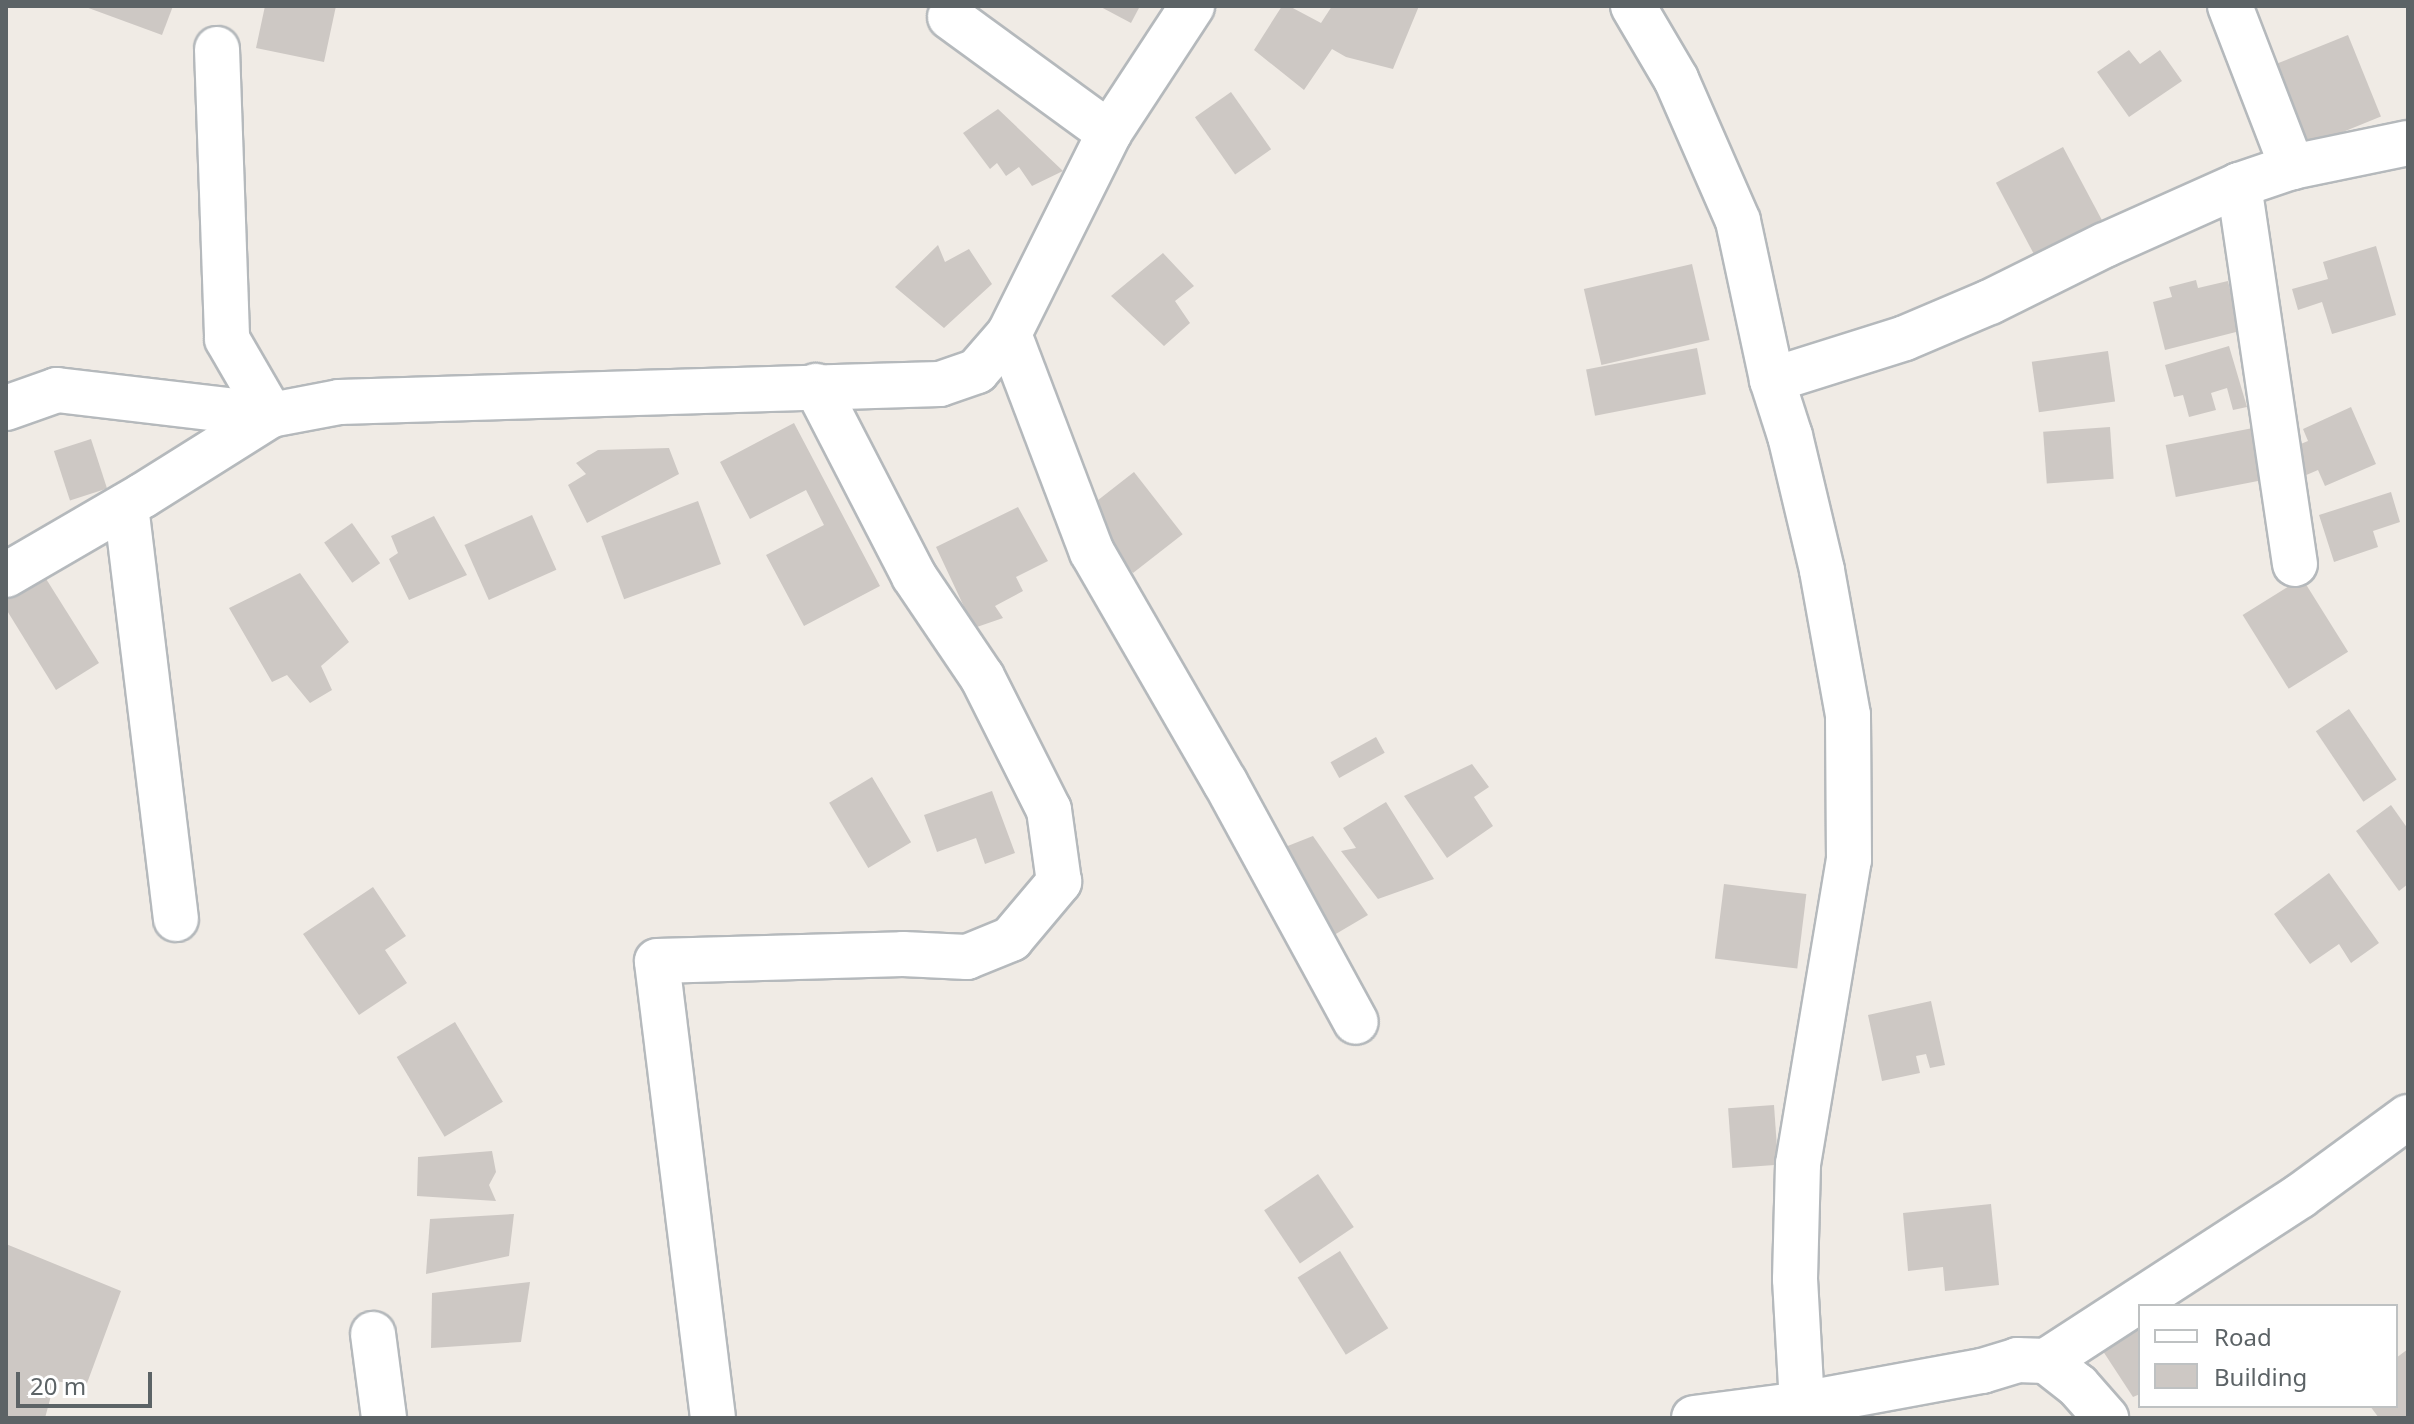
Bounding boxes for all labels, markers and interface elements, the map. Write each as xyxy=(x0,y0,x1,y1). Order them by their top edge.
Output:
legend xyxy=(2138,1304,2398,1408)
text: Road xyxy=(2214,1320,2272,1353)
scale bar xyxy=(20,1356,156,1406)
text: Building xyxy=(2214,1360,2307,1393)
text: 20 m xyxy=(30,1369,86,1402)

